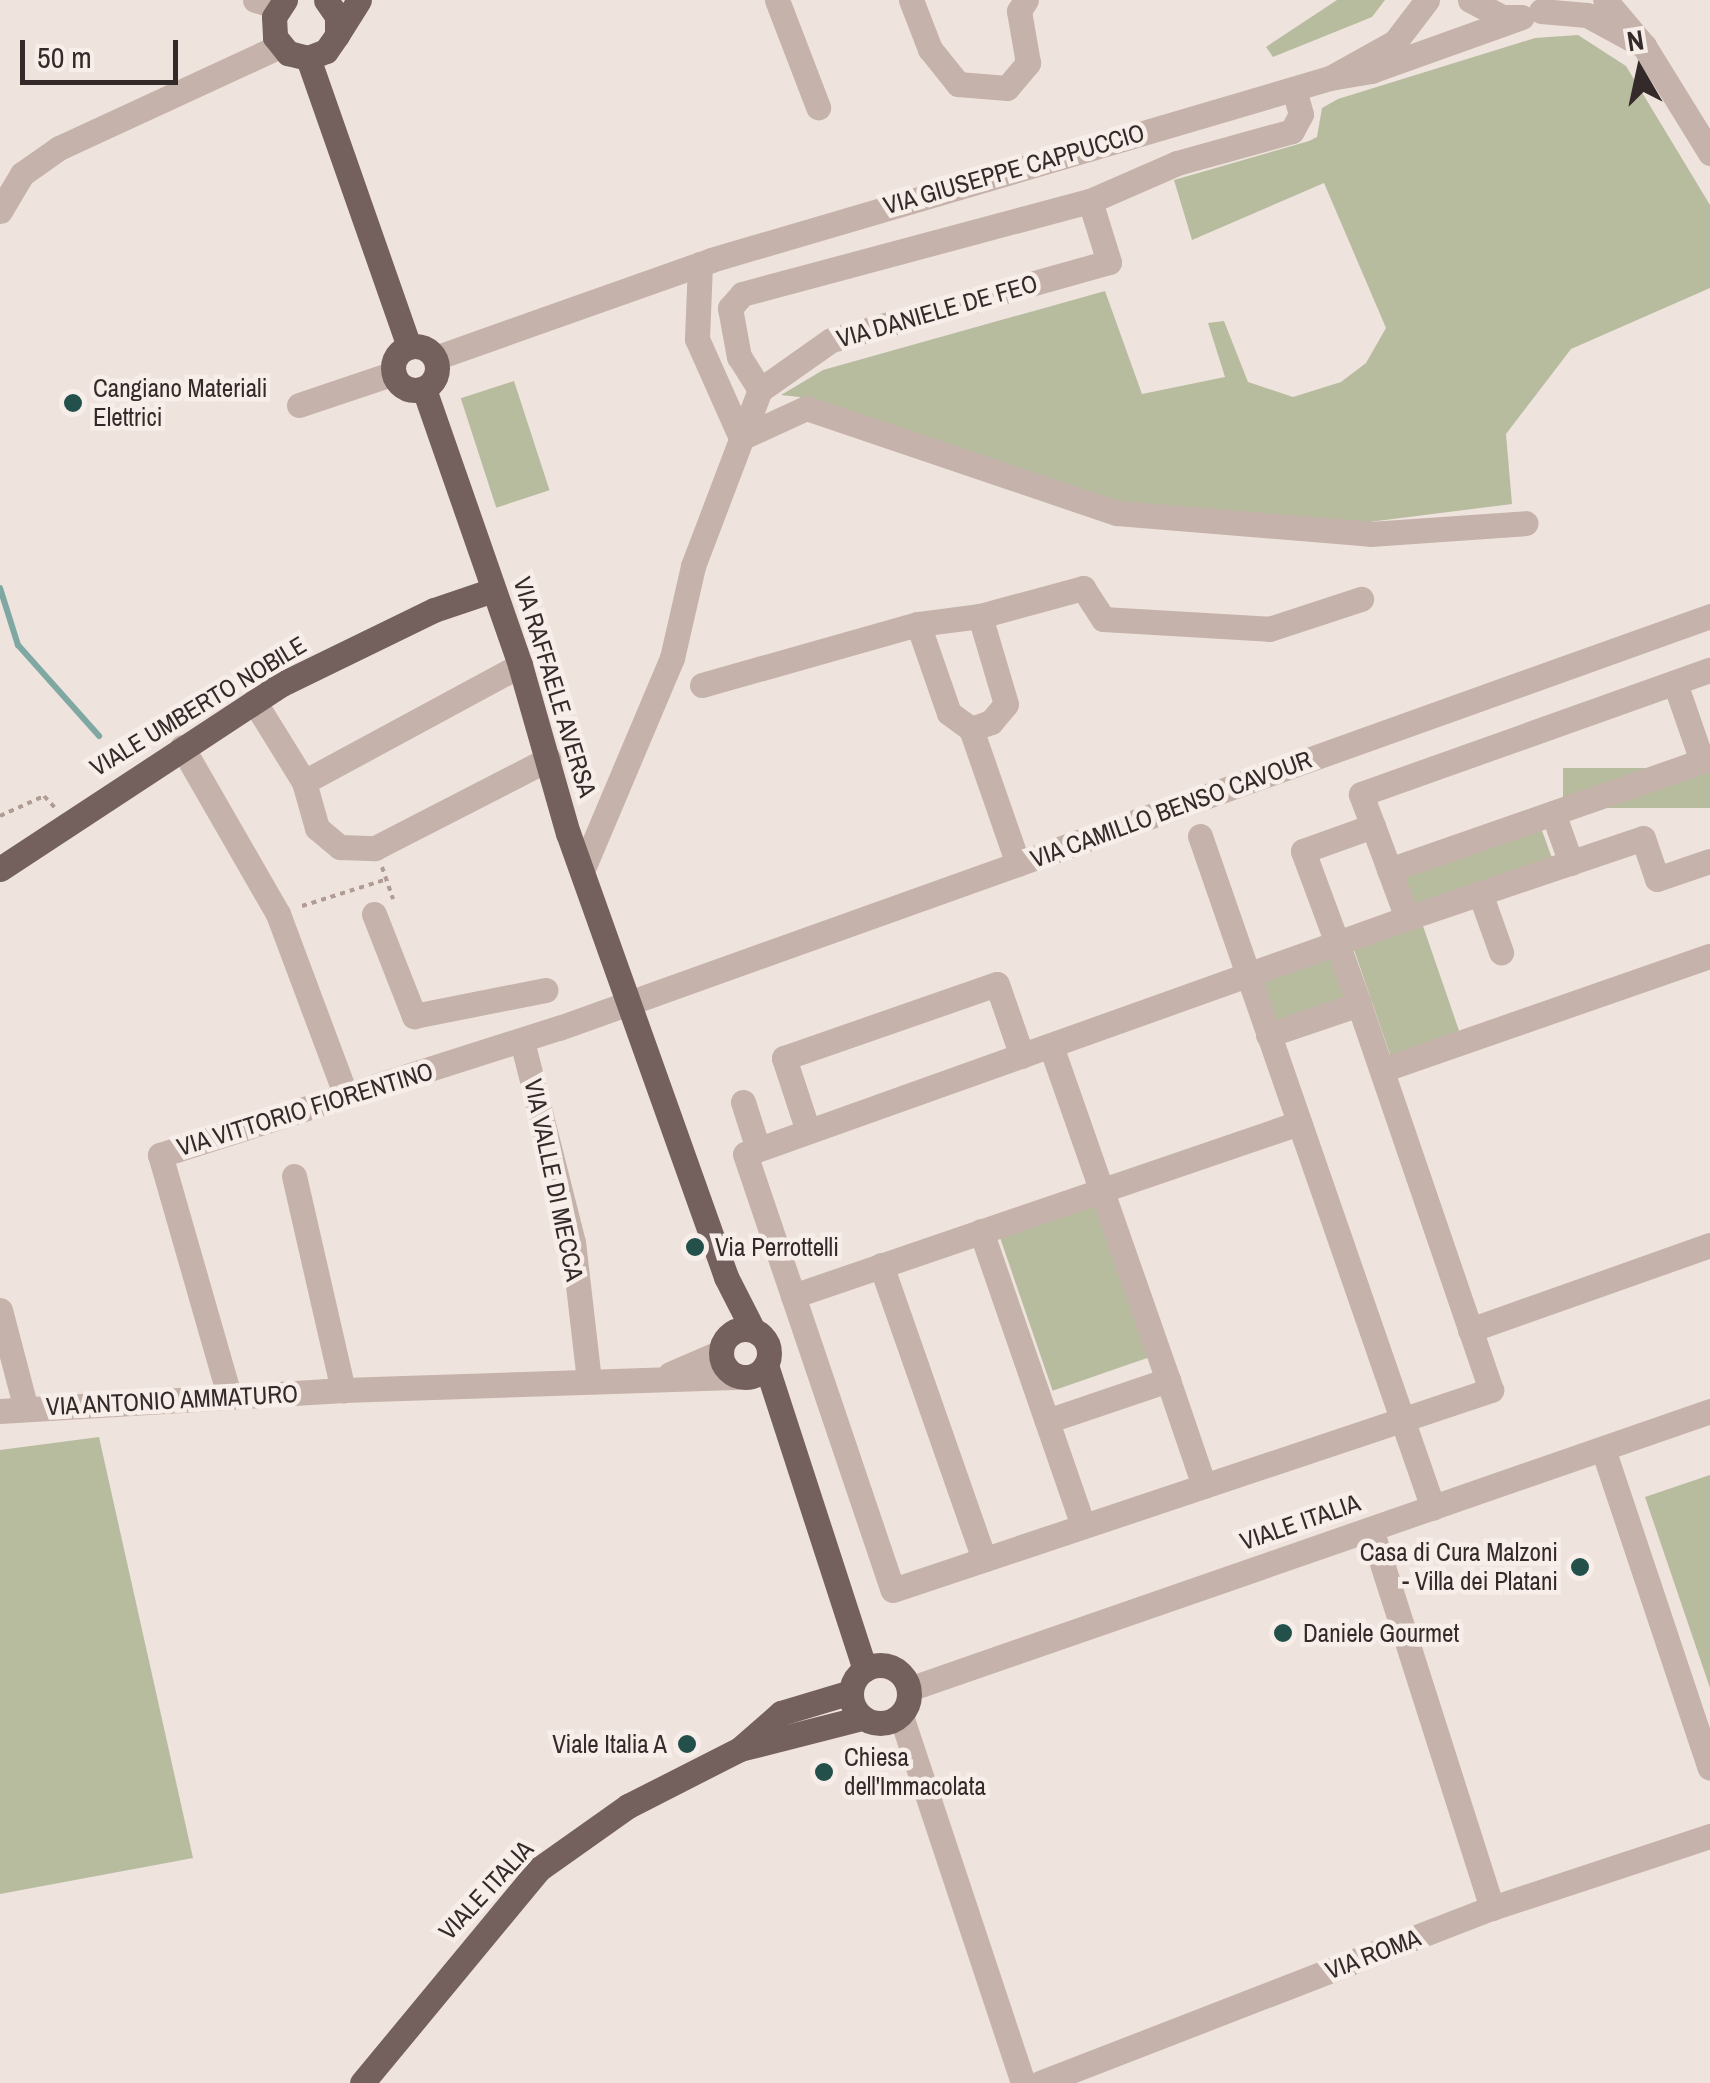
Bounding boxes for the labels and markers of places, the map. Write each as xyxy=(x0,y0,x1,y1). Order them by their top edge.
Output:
place label: Cangiano Materiali Elettrici xyxy=(93,374,267,433)
marker: Cangiano Materiali Elettrici xyxy=(62,392,84,414)
place label: Via Perrottelli xyxy=(715,1232,839,1262)
marker: Via Perrottelli xyxy=(684,1236,706,1258)
place label: Casa di Cura Malzoni - Villa dei Platani xyxy=(1360,1538,1558,1597)
marker: Casa di Cura Malzoni - Villa dei Platani xyxy=(1567,1554,1593,1580)
place label: Daniele Gourmet xyxy=(1303,1618,1459,1648)
marker: Daniele Gourmet xyxy=(1272,1622,1294,1644)
place label: Viale Italia A xyxy=(551,1729,667,1759)
marker: Viale Italia A xyxy=(676,1733,698,1755)
place label: Chiesa dell'Immacolata xyxy=(844,1743,986,1802)
marker: Chiesa dell'Immacolata xyxy=(813,1761,835,1783)

